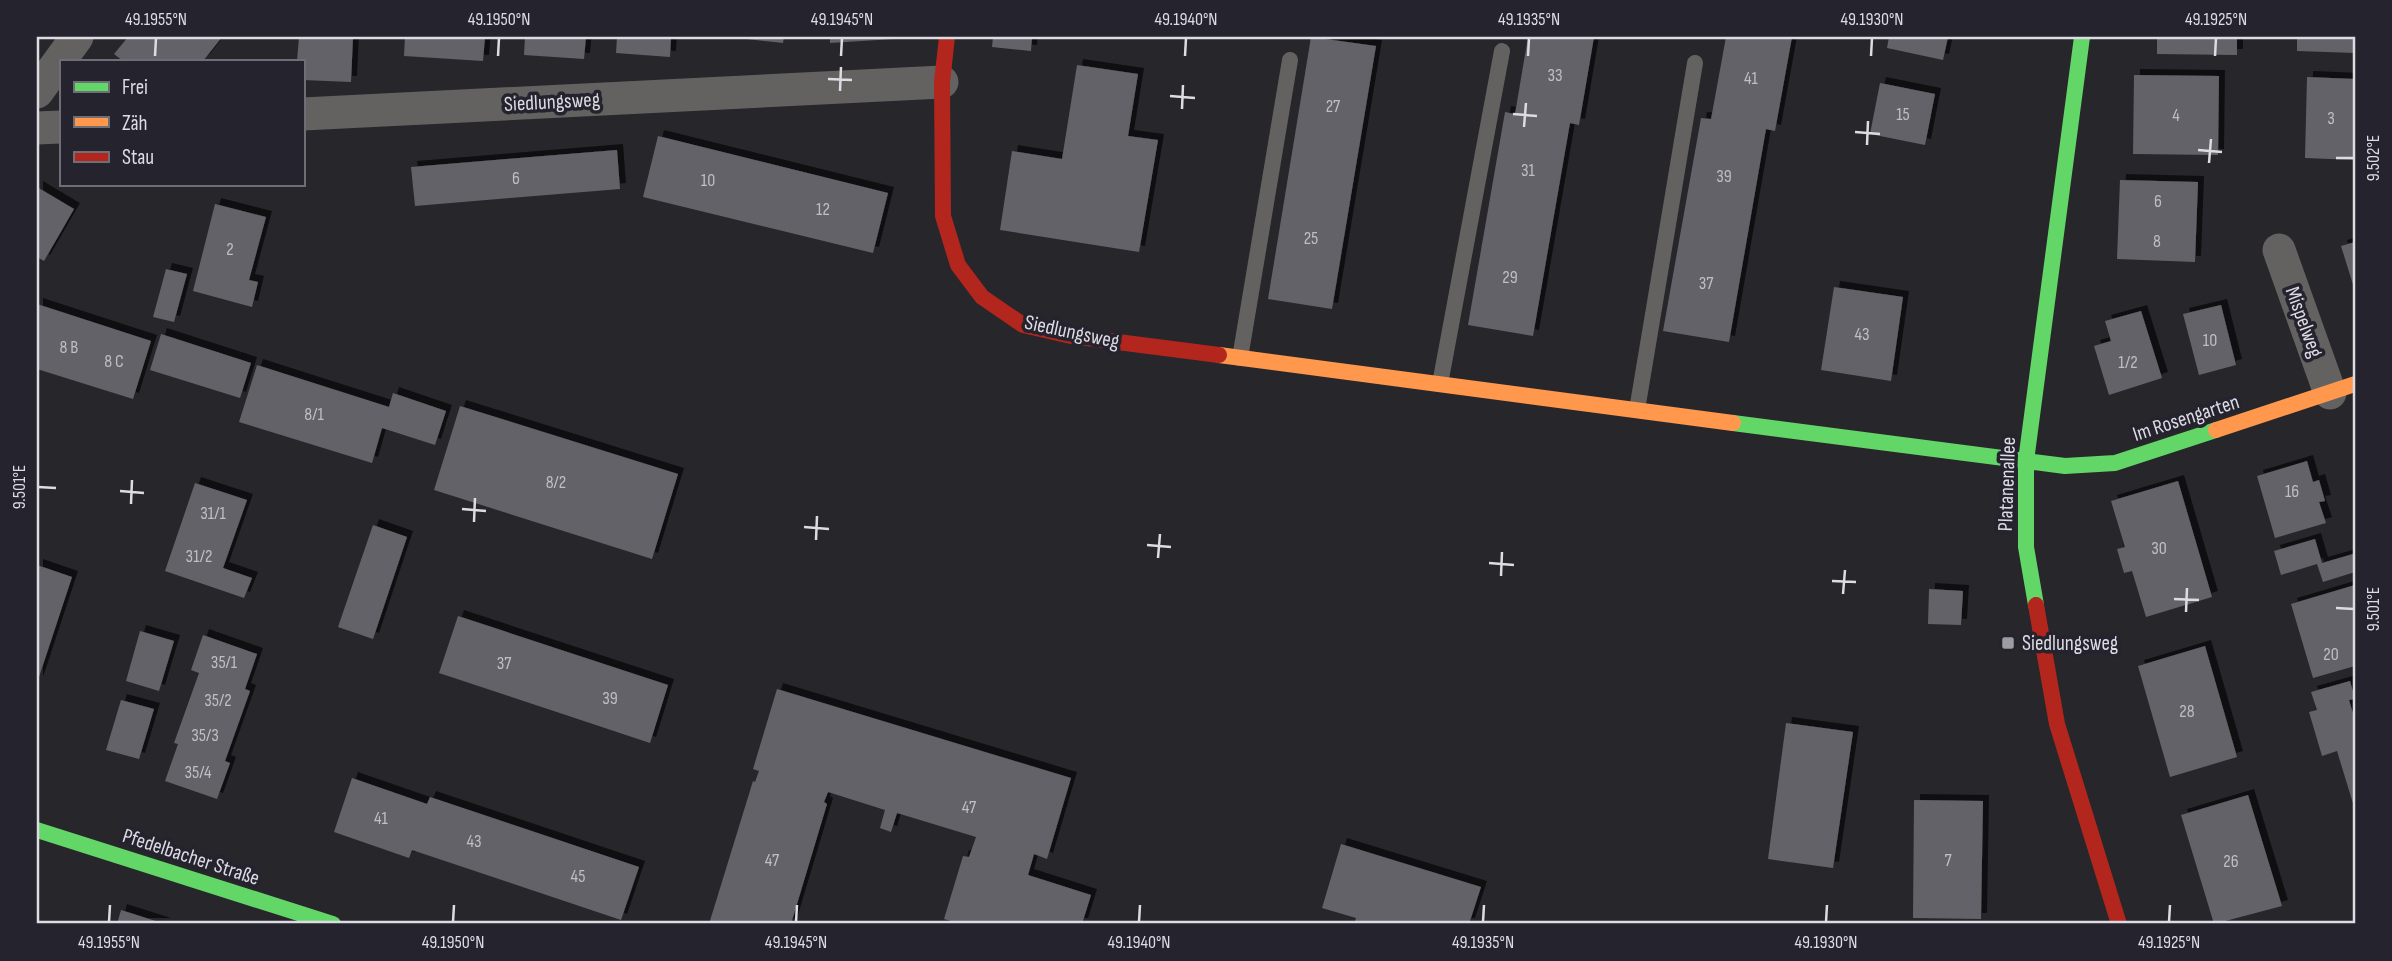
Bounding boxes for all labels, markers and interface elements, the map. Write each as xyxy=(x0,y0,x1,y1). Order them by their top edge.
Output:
text: 49.1955°N xyxy=(125,9,187,30)
text: 49.1950°N xyxy=(468,9,530,30)
text: 49.1945°N xyxy=(811,9,873,30)
text: 49.1940°N xyxy=(1154,9,1218,30)
text: 49.1935°N xyxy=(1498,9,1560,30)
text: 49.1930°N xyxy=(1840,9,1904,30)
text: 49.1925°N xyxy=(2185,9,2247,30)
legend xyxy=(60,60,304,186)
house number: 33 xyxy=(1547,65,1563,86)
house number: 41 xyxy=(1744,68,1759,89)
text: Frei xyxy=(122,75,148,100)
street label: Siedlungsweg xyxy=(503,87,601,117)
house number: 27 xyxy=(1326,96,1341,117)
house number: 15 xyxy=(1896,104,1910,125)
house number: 4 xyxy=(2172,105,2180,126)
house number: 3 xyxy=(2327,108,2335,129)
text: Zäh xyxy=(122,111,148,136)
text: 9.502°E xyxy=(2363,135,2384,181)
text: Stau xyxy=(122,145,154,170)
house number: 31 xyxy=(1521,160,1536,181)
house number: 39 xyxy=(1716,166,1732,187)
house number: 6 xyxy=(512,168,520,189)
house number: 10 xyxy=(701,170,715,191)
house number: 6 xyxy=(2154,191,2162,212)
house number: 12 xyxy=(816,199,830,220)
house number: 25 xyxy=(1304,228,1318,249)
house number: 8 xyxy=(2153,231,2161,252)
house number: 2 xyxy=(226,239,234,260)
house number: 29 xyxy=(1502,267,1518,288)
house number: 37 xyxy=(1699,273,1714,294)
street label: Mispelweg xyxy=(2280,283,2328,361)
street label: Siedlungsweg xyxy=(1022,310,1122,354)
house number: 43 xyxy=(1854,324,1870,345)
house number: 10 xyxy=(2203,330,2217,351)
house number: 8 B xyxy=(60,337,78,358)
house number: 8 C xyxy=(104,351,124,372)
house number: 1/2 xyxy=(2118,352,2138,373)
street label: Im Rosengarten xyxy=(2130,389,2242,447)
house number: 8/1 xyxy=(304,404,324,425)
street label: Platanenallee xyxy=(1993,436,2021,532)
text: 9.501°E xyxy=(9,465,30,509)
house number: 8/2 xyxy=(546,472,566,493)
house number: 16 xyxy=(2285,481,2299,502)
house number: 31/1 xyxy=(200,503,227,524)
house number: 30 xyxy=(2151,538,2167,559)
house number: 31/2 xyxy=(186,546,212,567)
text: 9.501°E xyxy=(2363,587,2384,631)
place label: Siedlungsweg xyxy=(2022,631,2118,656)
marker: Siedlungsweg xyxy=(2000,635,2016,651)
house number: 20 xyxy=(2323,644,2339,665)
house number: 35/1 xyxy=(211,652,238,673)
house number: 37 xyxy=(497,653,512,674)
house number: 39 xyxy=(602,688,618,709)
house number: 35/2 xyxy=(204,690,232,711)
house number: 28 xyxy=(2179,701,2195,722)
house number: 35/3 xyxy=(191,725,219,746)
house number: 35/4 xyxy=(185,762,212,783)
house number: 47 xyxy=(962,797,977,818)
house number: 41 xyxy=(374,808,389,829)
street label: Pfedelbacher Straße xyxy=(119,823,263,891)
house number: 43 xyxy=(466,831,482,852)
house number: 47 xyxy=(765,850,780,871)
house number: 7 xyxy=(1944,850,1952,871)
house number: 26 xyxy=(2223,851,2239,872)
house number: 45 xyxy=(571,866,585,887)
text: 49.1955°N xyxy=(78,932,140,953)
text: 49.1950°N xyxy=(422,932,484,953)
text: 49.1945°N xyxy=(765,932,827,953)
text: 49.1940°N xyxy=(1107,932,1171,953)
text: 49.1935°N xyxy=(1452,932,1514,953)
text: 49.1930°N xyxy=(1794,932,1858,953)
text: 49.1925°N xyxy=(2138,932,2200,953)

